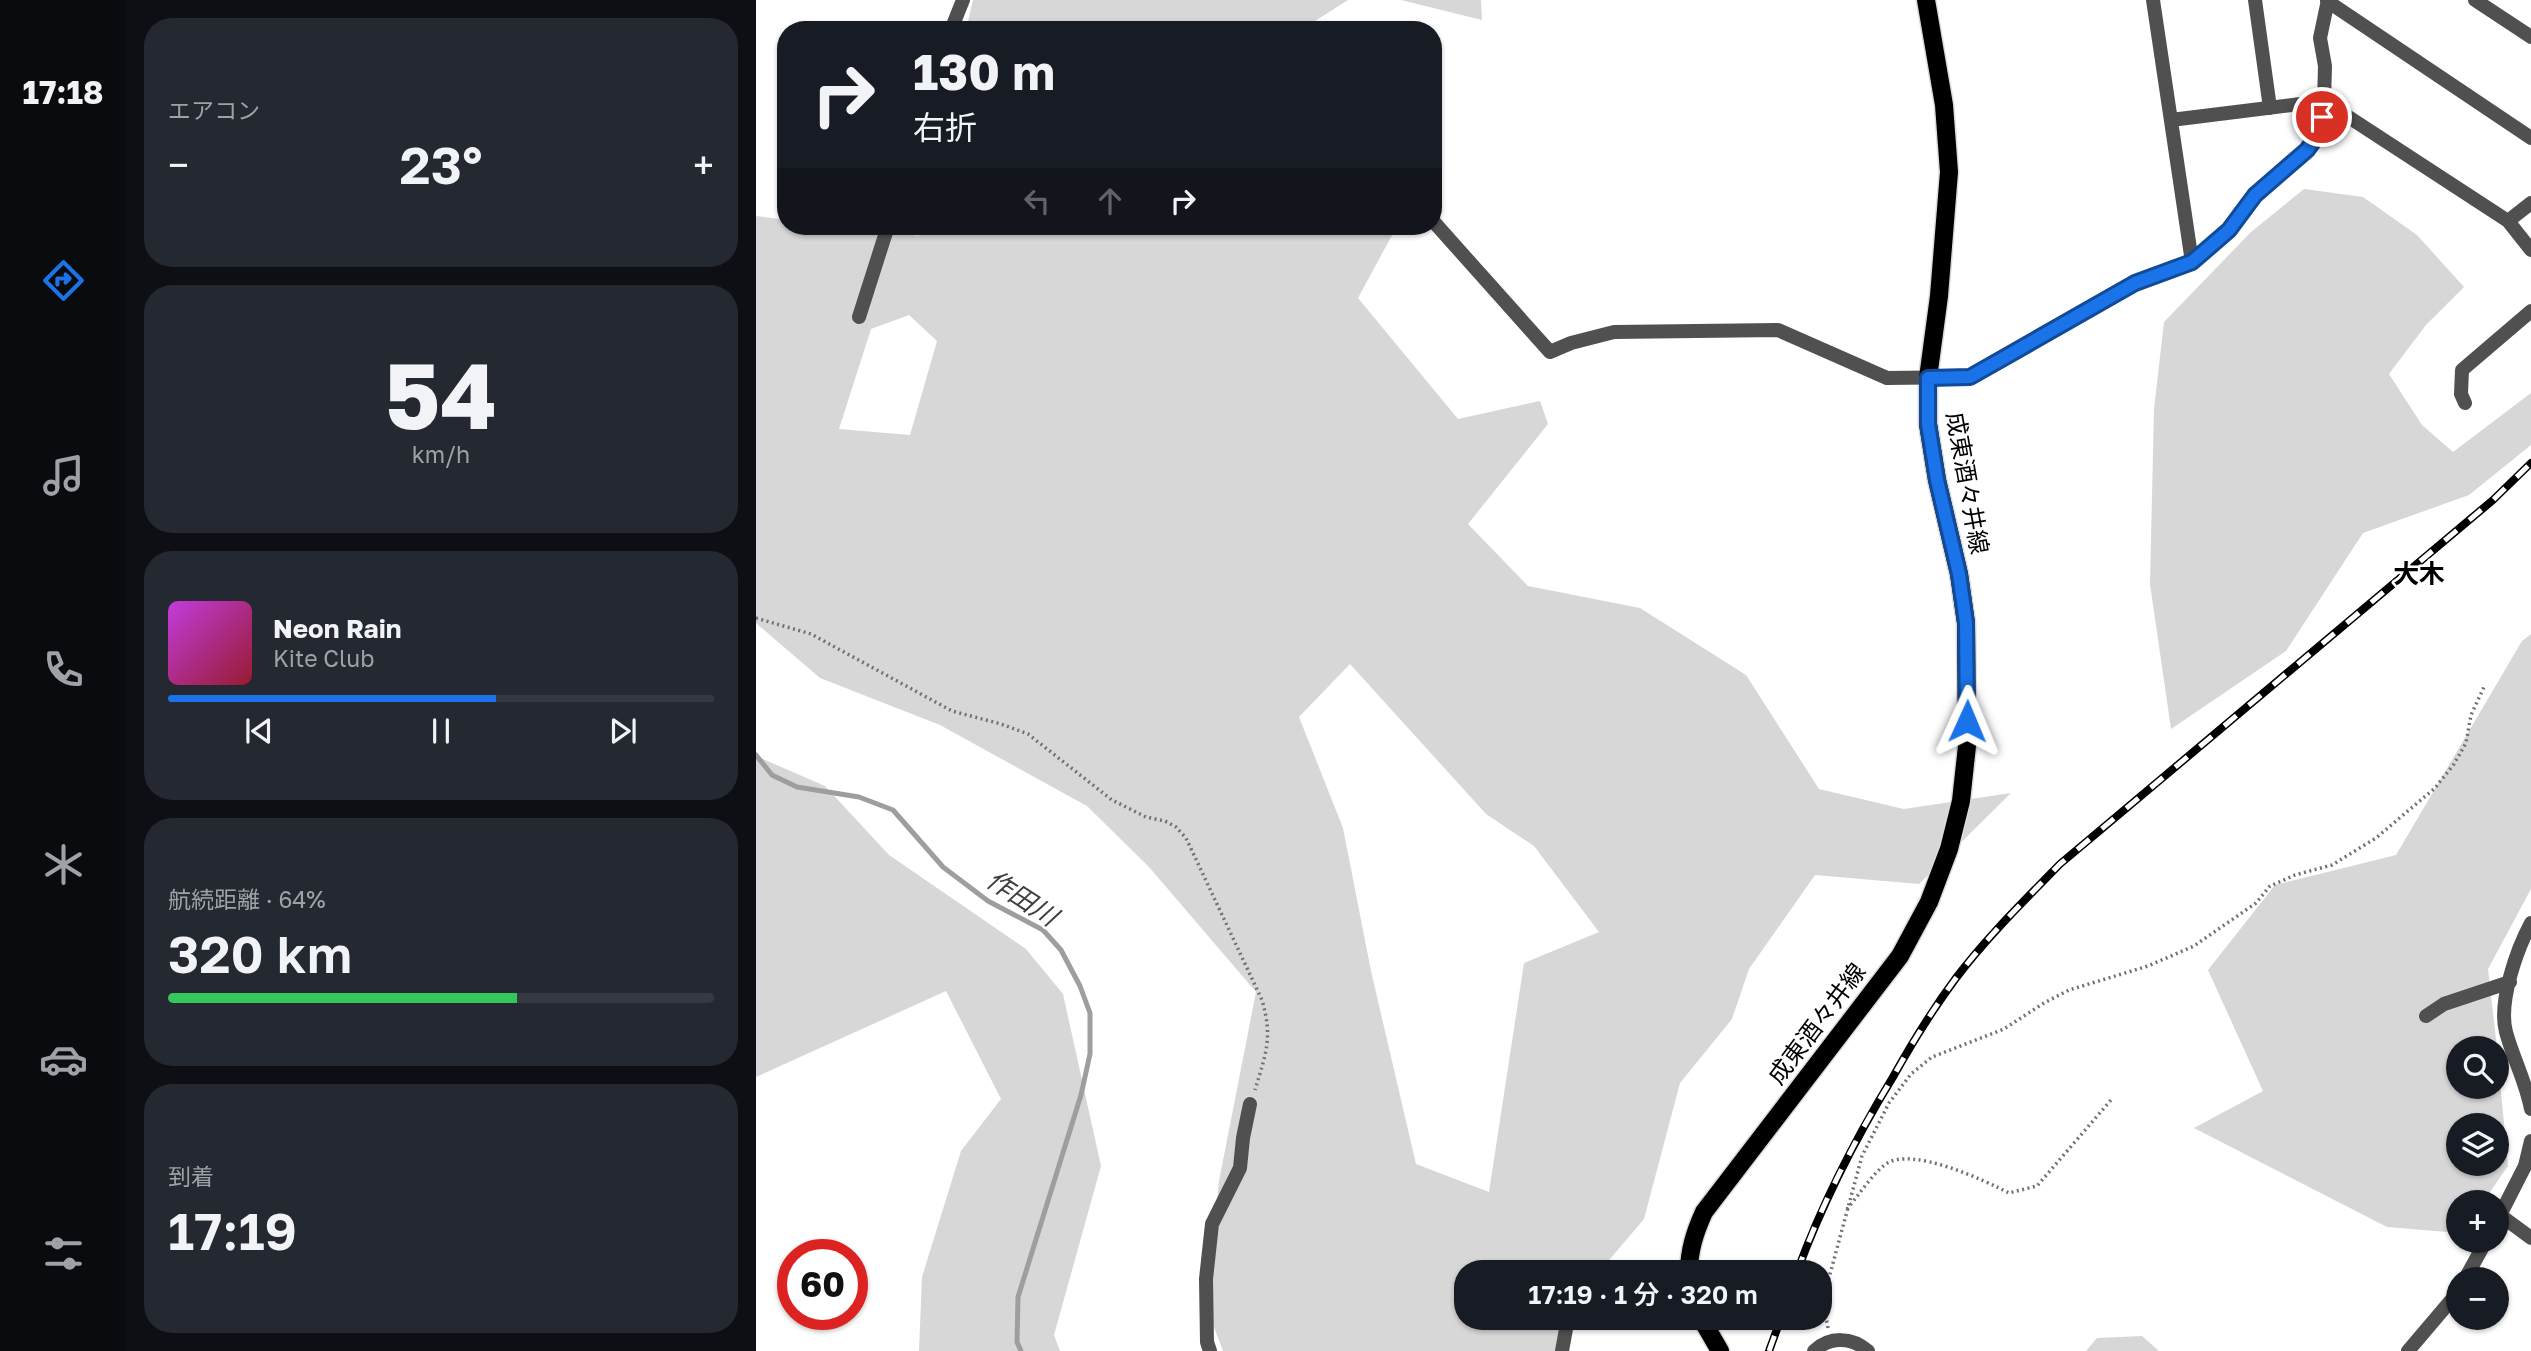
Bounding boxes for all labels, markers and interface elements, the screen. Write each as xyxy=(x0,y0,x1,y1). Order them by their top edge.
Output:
text: 130 m xyxy=(913,42,1055,101)
icon: right xyxy=(798,49,889,140)
text: 17:18 xyxy=(22,73,104,111)
pin xyxy=(2292,87,2352,147)
text: エアコン xyxy=(168,96,260,124)
icon: arrive xyxy=(2303,98,2341,136)
text: 右折 xyxy=(913,108,977,146)
text: 23° xyxy=(400,133,482,195)
text: − xyxy=(168,142,189,187)
text: + xyxy=(693,142,714,187)
icon: left xyxy=(1018,182,1056,220)
icon: ahead xyxy=(1091,182,1129,220)
icon: right xyxy=(1164,182,1202,220)
icon: directions xyxy=(39,256,88,305)
text: 54 xyxy=(385,340,497,449)
street label: 成東酒々井線 xyxy=(1942,409,1995,556)
text: km/h xyxy=(412,440,470,468)
icon: music xyxy=(39,451,88,500)
district label: 大木 xyxy=(2393,558,2445,589)
text: Neon Rain xyxy=(273,613,402,644)
text: Kite Club xyxy=(273,644,374,672)
icon: phone xyxy=(39,645,88,694)
position arrow xyxy=(1930,684,2004,758)
icon: previous xyxy=(240,712,278,750)
icon: pause xyxy=(422,712,460,750)
icon: next xyxy=(604,712,642,750)
icon: climate xyxy=(39,840,88,889)
water label: 作田川 xyxy=(981,863,1066,933)
text: 航続距離 · 64% xyxy=(168,885,326,913)
text: 320 km xyxy=(168,922,352,984)
street label: 成東酒々井線 xyxy=(1761,957,1871,1089)
icon: car xyxy=(39,1035,88,1084)
map controls xyxy=(2446,1036,2509,1330)
button: search xyxy=(2446,1036,2509,1099)
button: layers xyxy=(2446,1113,2509,1176)
text: 到着 xyxy=(168,1162,214,1190)
button: + xyxy=(2446,1190,2509,1253)
text: 17:19 xyxy=(168,1199,297,1261)
icon: filters xyxy=(39,1229,88,1278)
speed limit sign: 60 xyxy=(777,1239,868,1330)
button: − xyxy=(2446,1267,2509,1330)
text: 17:19 · 1 分 · 320 m xyxy=(1528,1279,1758,1310)

